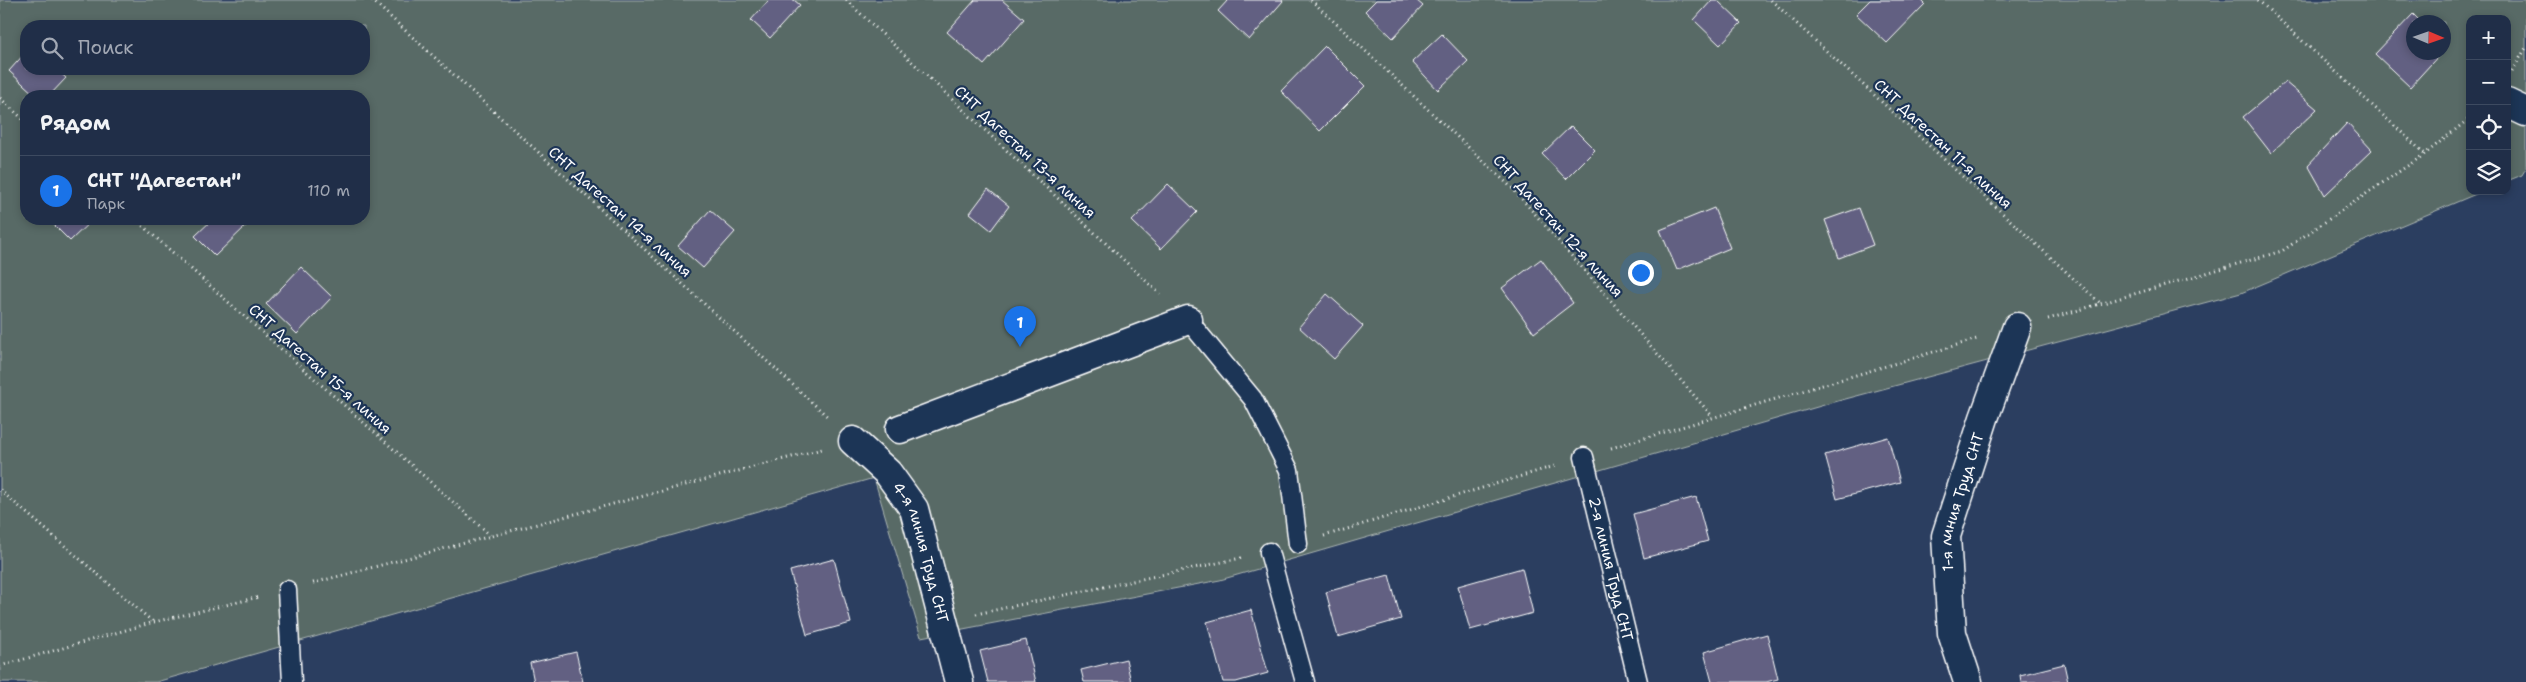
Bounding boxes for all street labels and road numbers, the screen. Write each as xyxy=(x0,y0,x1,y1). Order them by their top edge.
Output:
street label: СНТ Дагестан 11-я линия xyxy=(1870,75,2016,213)
street label: СНТ Дагестан 13-я линия xyxy=(950,81,1100,223)
street label: СНТ Дагестан 14-я линия xyxy=(544,142,696,282)
street label: СНТ Дагестан 12-я линия xyxy=(1489,150,1627,302)
street label: СНТ Дагестан 15-я линия xyxy=(244,300,396,438)
street label: 1-я линия Труд СНТ xyxy=(1936,430,1989,572)
street label: 4-я линия Труд СНТ xyxy=(888,478,953,625)
street label: 2-я линия Труд СНТ xyxy=(1584,495,1638,643)

